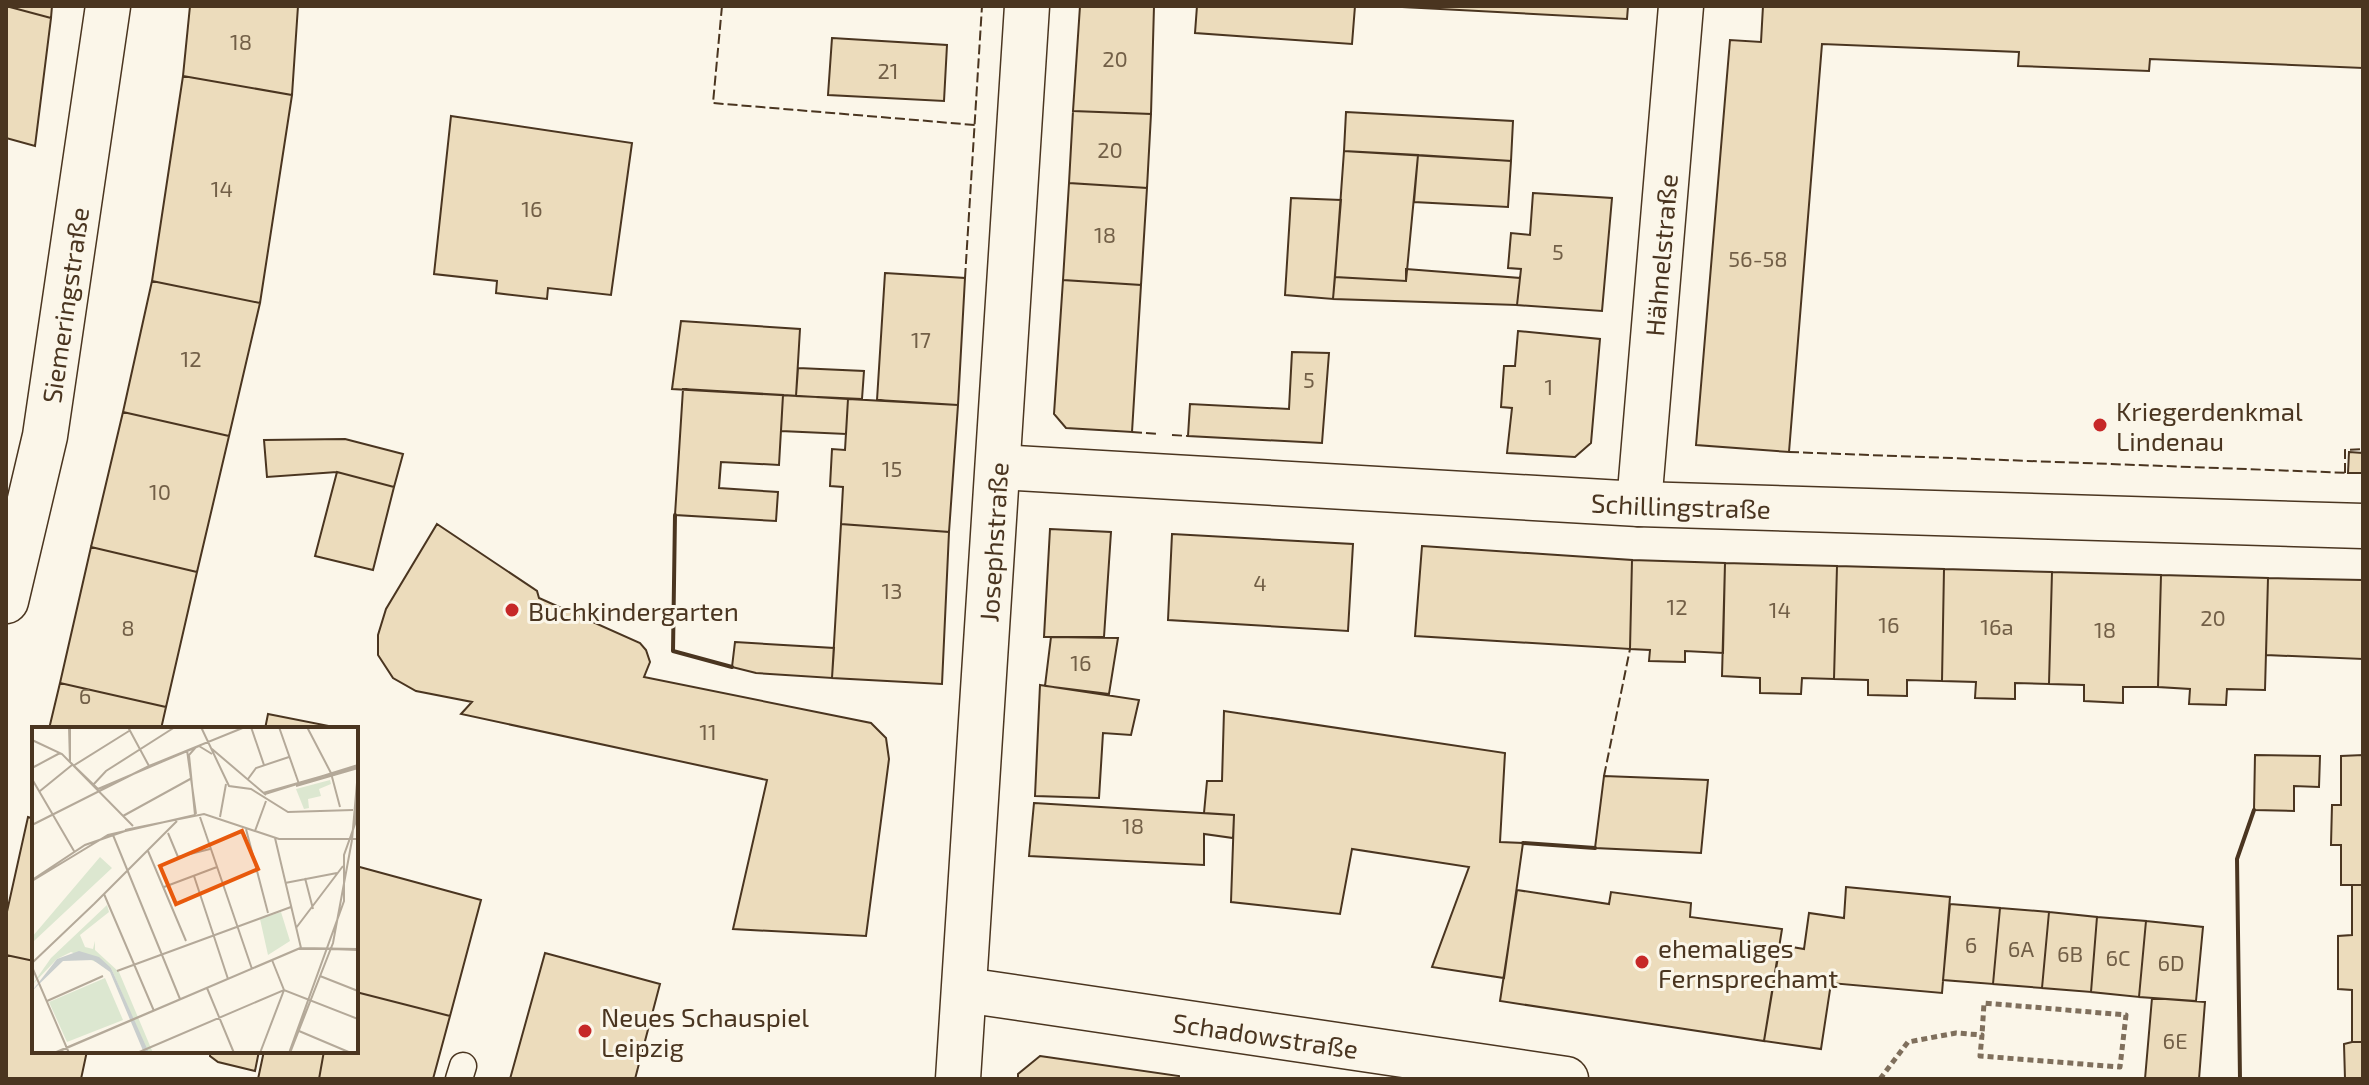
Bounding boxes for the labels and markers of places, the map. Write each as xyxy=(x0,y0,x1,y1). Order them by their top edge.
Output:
place label: Kriegerdenkmal Lindenau xyxy=(2116,395,2303,456)
marker: Kriegerdenkmal Lindenau xyxy=(2091,416,2109,434)
place label: Buchkindergarten xyxy=(528,595,739,626)
marker: Buchkindergarten xyxy=(503,601,521,619)
place label: ehemaliges Fernsprechamt xyxy=(1658,932,1838,993)
marker: ehemaliges Fernsprechamt xyxy=(1633,953,1651,971)
place label: Neues Schauspiel Leipzig xyxy=(601,1001,809,1062)
marker: Neues Schauspiel Leipzig xyxy=(576,1022,594,1040)

